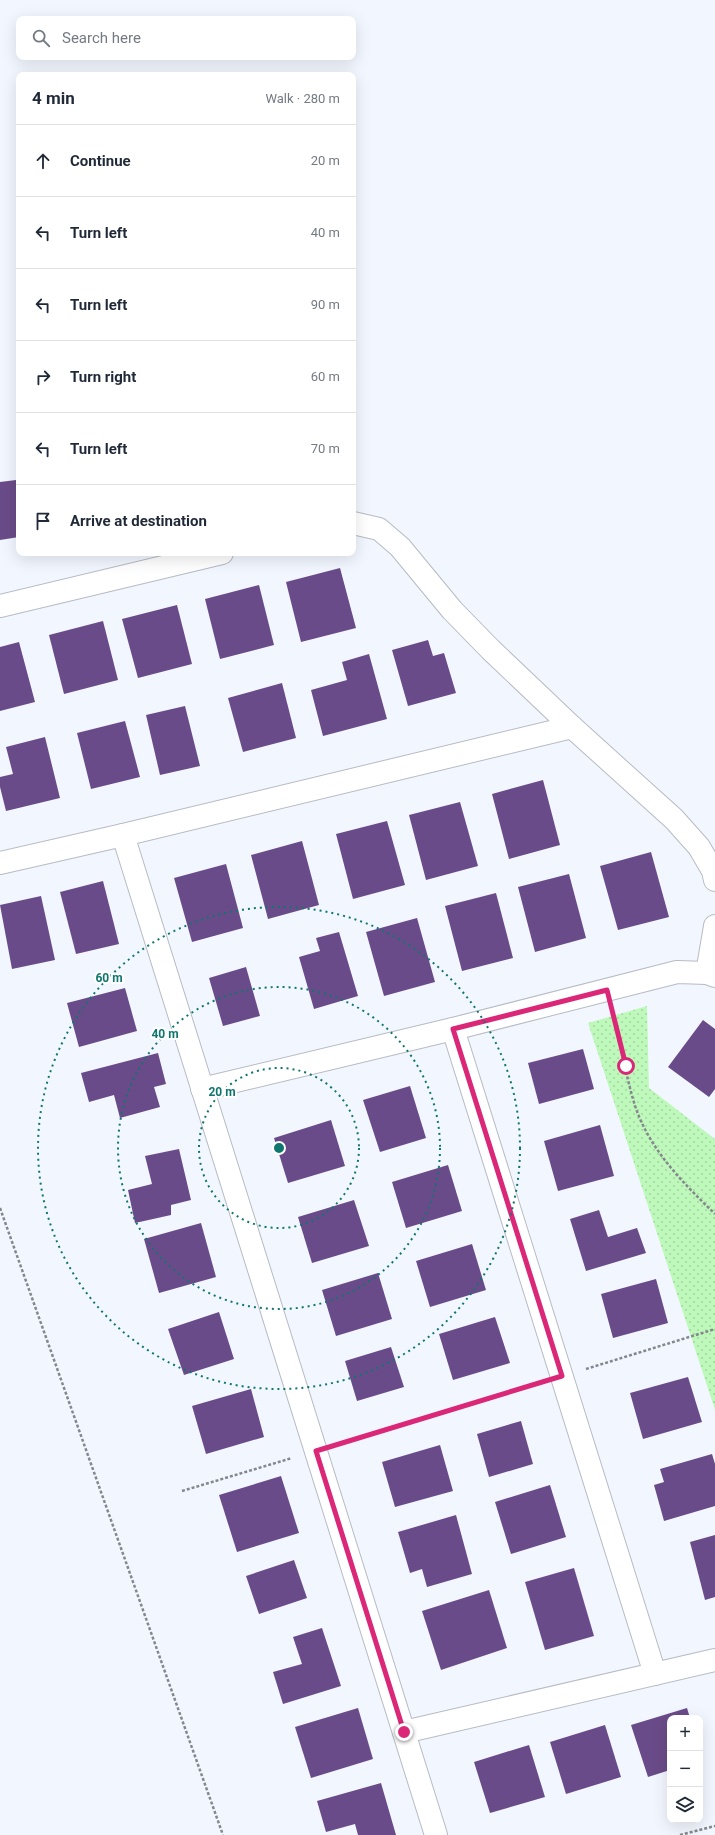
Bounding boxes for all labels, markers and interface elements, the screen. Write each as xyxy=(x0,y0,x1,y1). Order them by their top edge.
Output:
search box xyxy=(16,16,356,60)
icon: search xyxy=(30,27,52,49)
text: Search here xyxy=(62,29,141,47)
text: 4 min xyxy=(32,88,75,108)
text: Walk · 280 m xyxy=(265,91,340,106)
icon: ahead xyxy=(32,150,54,172)
text: Continue xyxy=(70,152,131,170)
text: 20 m xyxy=(311,153,340,168)
icon: left xyxy=(32,222,54,244)
text: Turn left xyxy=(70,224,127,242)
text: 40 m xyxy=(311,225,340,240)
icon: left xyxy=(32,294,54,316)
text: Turn left xyxy=(70,296,127,314)
text: 90 m xyxy=(311,297,340,312)
icon: right xyxy=(32,366,54,388)
text: Turn right xyxy=(70,368,136,386)
text: 60 m xyxy=(311,369,340,384)
icon: left xyxy=(32,438,54,460)
text: Turn left xyxy=(70,440,127,458)
text: 70 m xyxy=(311,441,340,456)
icon: arrive xyxy=(32,510,54,532)
text: Arrive at destination xyxy=(70,512,207,530)
text: 60 m xyxy=(95,971,123,985)
text: 40 m xyxy=(151,1027,179,1041)
route start xyxy=(617,1057,635,1075)
text: 20 m xyxy=(208,1085,236,1099)
centre of rings xyxy=(272,1141,286,1155)
map controls xyxy=(667,1715,703,1823)
button: + xyxy=(667,1715,703,1751)
route end xyxy=(395,1723,413,1741)
button: − xyxy=(667,1751,703,1787)
button: layers xyxy=(667,1787,703,1823)

